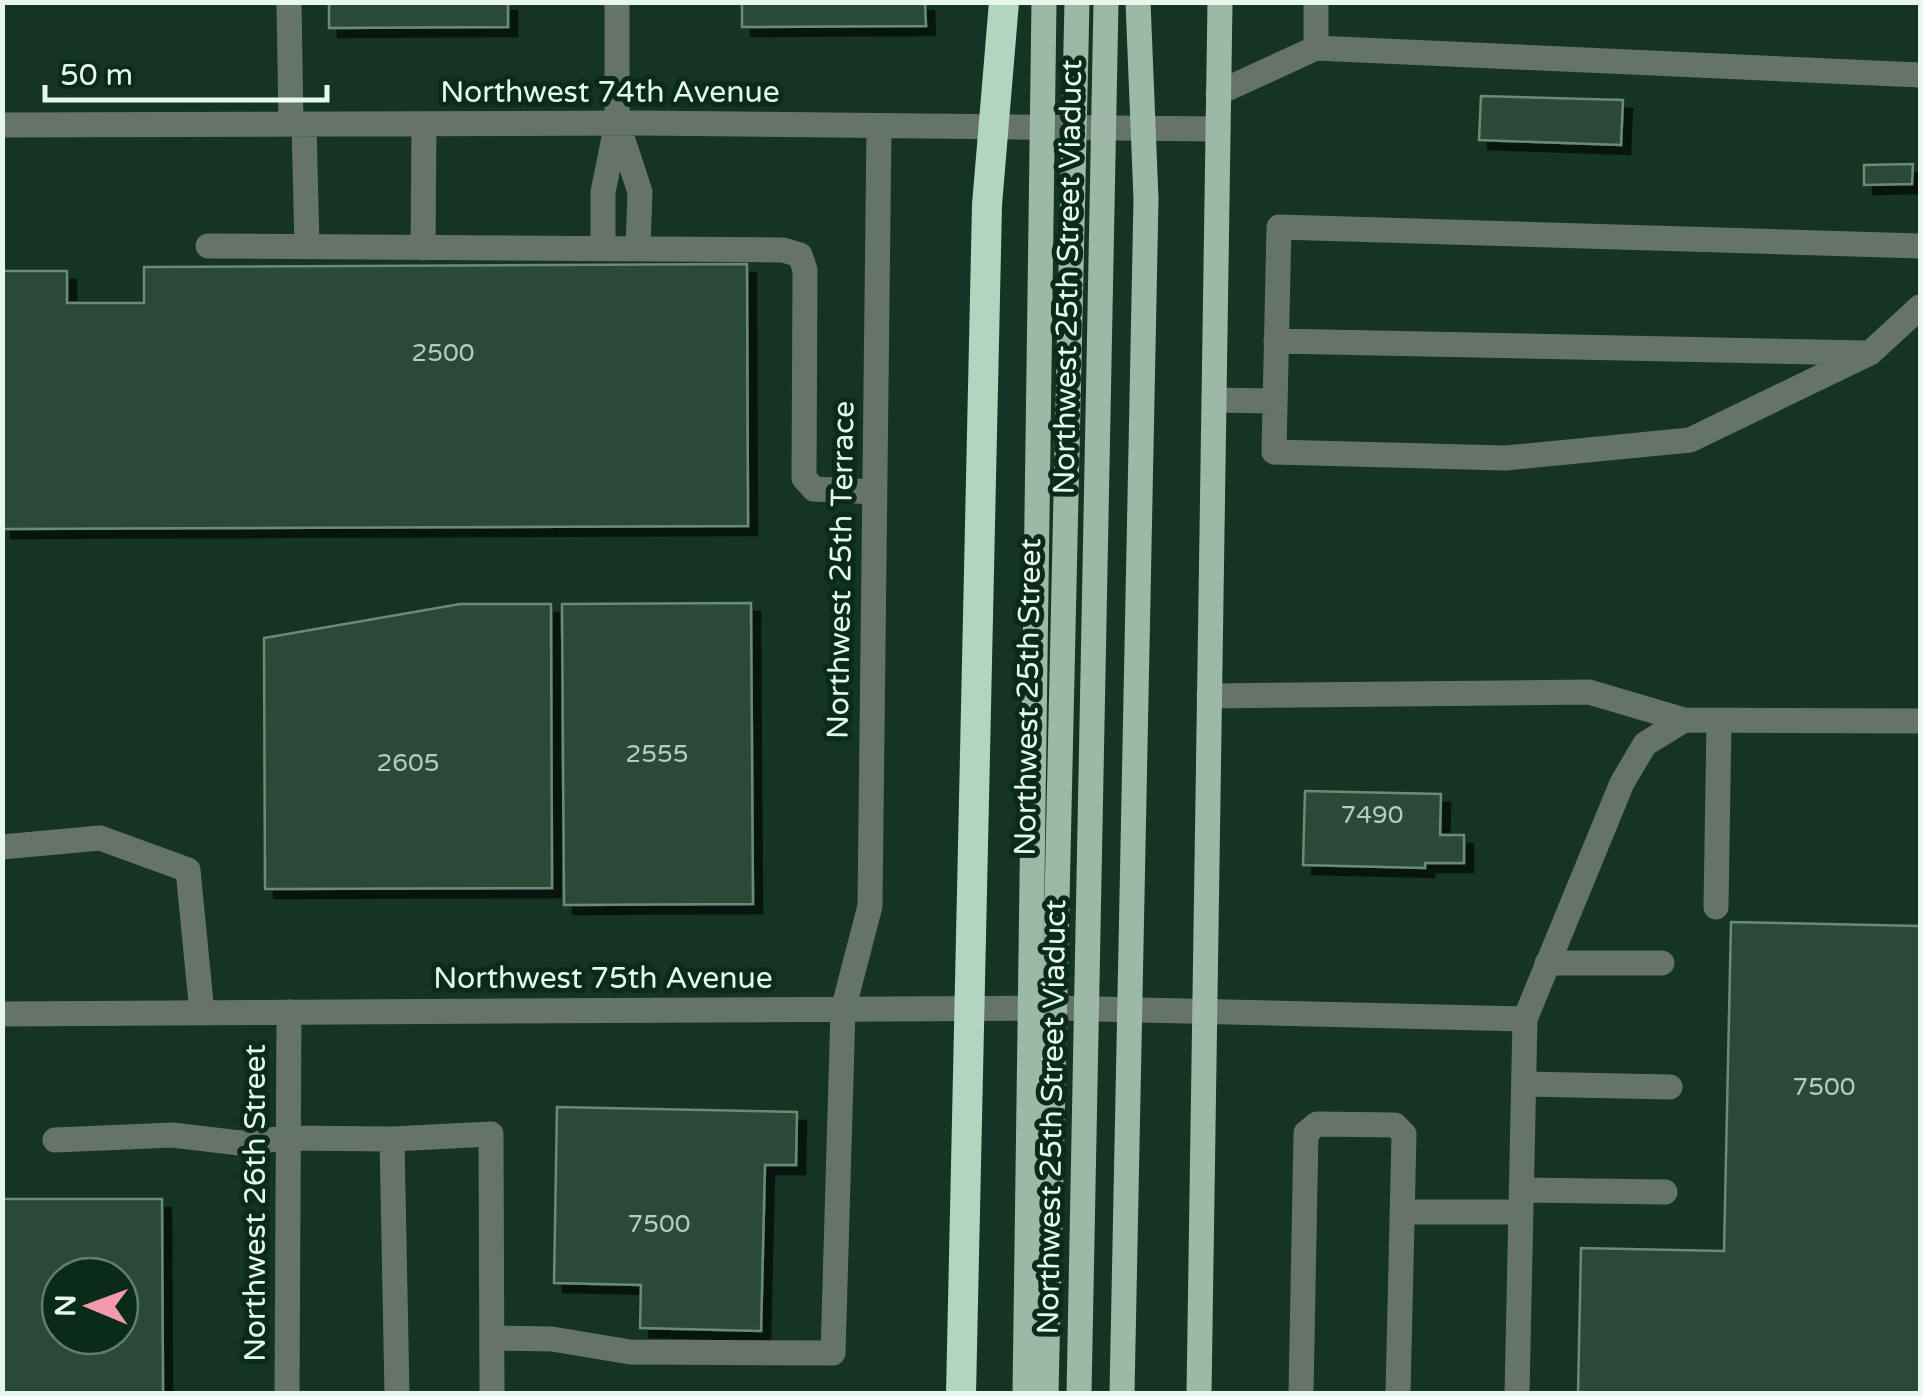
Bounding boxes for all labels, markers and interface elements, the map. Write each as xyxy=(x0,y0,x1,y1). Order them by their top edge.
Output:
scale bar xyxy=(45,40,328,102)
text: 50 m xyxy=(60,57,133,94)
street label: Northwest 25th Street Viaduct xyxy=(1046,59,1090,495)
street label: Northwest 74th Avenue xyxy=(440,74,780,111)
house number: 2500 xyxy=(412,338,474,368)
street label: Northwest 25th Terrace xyxy=(820,401,862,739)
street label: Northwest 25th Street xyxy=(1007,538,1049,856)
house number: 2555 xyxy=(626,739,688,769)
house number: 2605 xyxy=(377,748,439,778)
house number: 7490 xyxy=(1341,800,1403,830)
street label: Northwest 25th Street Viaduct xyxy=(1030,899,1074,1335)
street label: Northwest 75th Avenue xyxy=(433,960,773,997)
street label: Northwest 26th Street xyxy=(237,1044,274,1362)
house number: 7500 xyxy=(1793,1072,1855,1102)
house number: 7500 xyxy=(628,1209,690,1239)
north arrow xyxy=(40,1256,140,1356)
text: N xyxy=(49,1294,83,1317)

